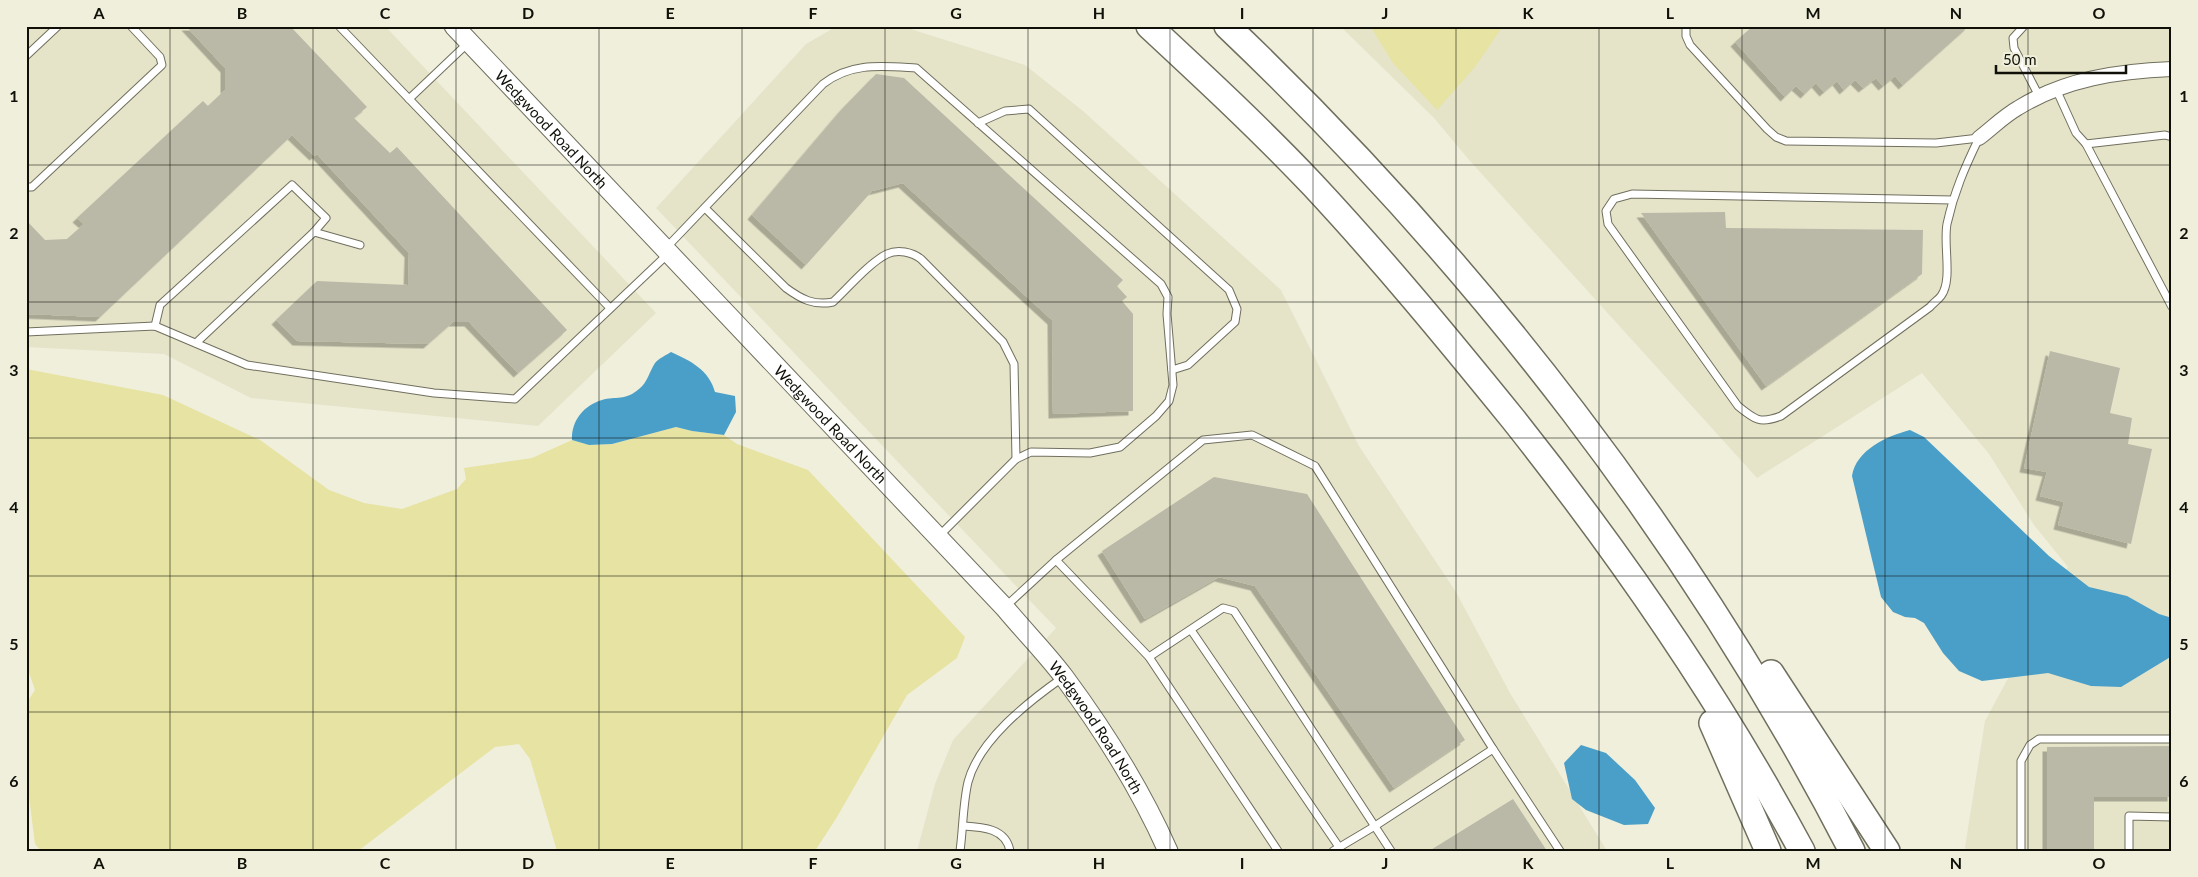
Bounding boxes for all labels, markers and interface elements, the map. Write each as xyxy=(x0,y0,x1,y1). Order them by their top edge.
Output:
text: A xyxy=(92,3,105,22)
text: B xyxy=(237,3,247,22)
text: C xyxy=(380,3,391,22)
text: D xyxy=(522,3,534,22)
text: E xyxy=(665,3,675,22)
text: F xyxy=(808,3,818,22)
text: G xyxy=(950,3,962,22)
text: H xyxy=(1093,3,1105,22)
text: I xyxy=(1240,3,1244,22)
text: J xyxy=(1382,3,1388,22)
text: K xyxy=(1523,3,1535,22)
text: L xyxy=(1666,3,1675,22)
text: M xyxy=(1805,3,1821,22)
text: N xyxy=(1950,3,1962,22)
text: O xyxy=(2093,3,2106,22)
scale bar xyxy=(1996,42,2126,74)
text: 50 m xyxy=(2003,50,2037,68)
street label: Wedgwood Road North xyxy=(491,66,612,192)
text: 1 xyxy=(9,86,19,105)
text: 1 xyxy=(2179,86,2189,105)
text: 2 xyxy=(9,223,19,242)
text: 2 xyxy=(2179,223,2189,242)
text: 3 xyxy=(9,360,19,379)
text: 3 xyxy=(2179,360,2189,379)
street label: Wedgwood Road North xyxy=(771,361,891,487)
text: 4 xyxy=(9,497,19,516)
text: 4 xyxy=(2179,497,2189,516)
text: 5 xyxy=(9,634,19,653)
text: 5 xyxy=(2179,634,2189,653)
street label: Wedgwood Road North xyxy=(1046,657,1147,797)
text: 6 xyxy=(9,771,19,790)
text: 6 xyxy=(2179,771,2189,790)
text: A xyxy=(92,853,105,872)
text: B xyxy=(237,853,247,872)
text: C xyxy=(380,853,391,872)
text: D xyxy=(522,853,534,872)
text: E xyxy=(665,853,675,872)
text: F xyxy=(808,853,818,872)
text: G xyxy=(950,853,962,872)
text: H xyxy=(1093,853,1105,872)
text: I xyxy=(1240,853,1244,872)
text: J xyxy=(1382,853,1388,872)
text: K xyxy=(1523,853,1535,872)
text: L xyxy=(1666,853,1675,872)
text: M xyxy=(1805,853,1821,872)
text: N xyxy=(1950,853,1962,872)
text: O xyxy=(2093,853,2106,872)

